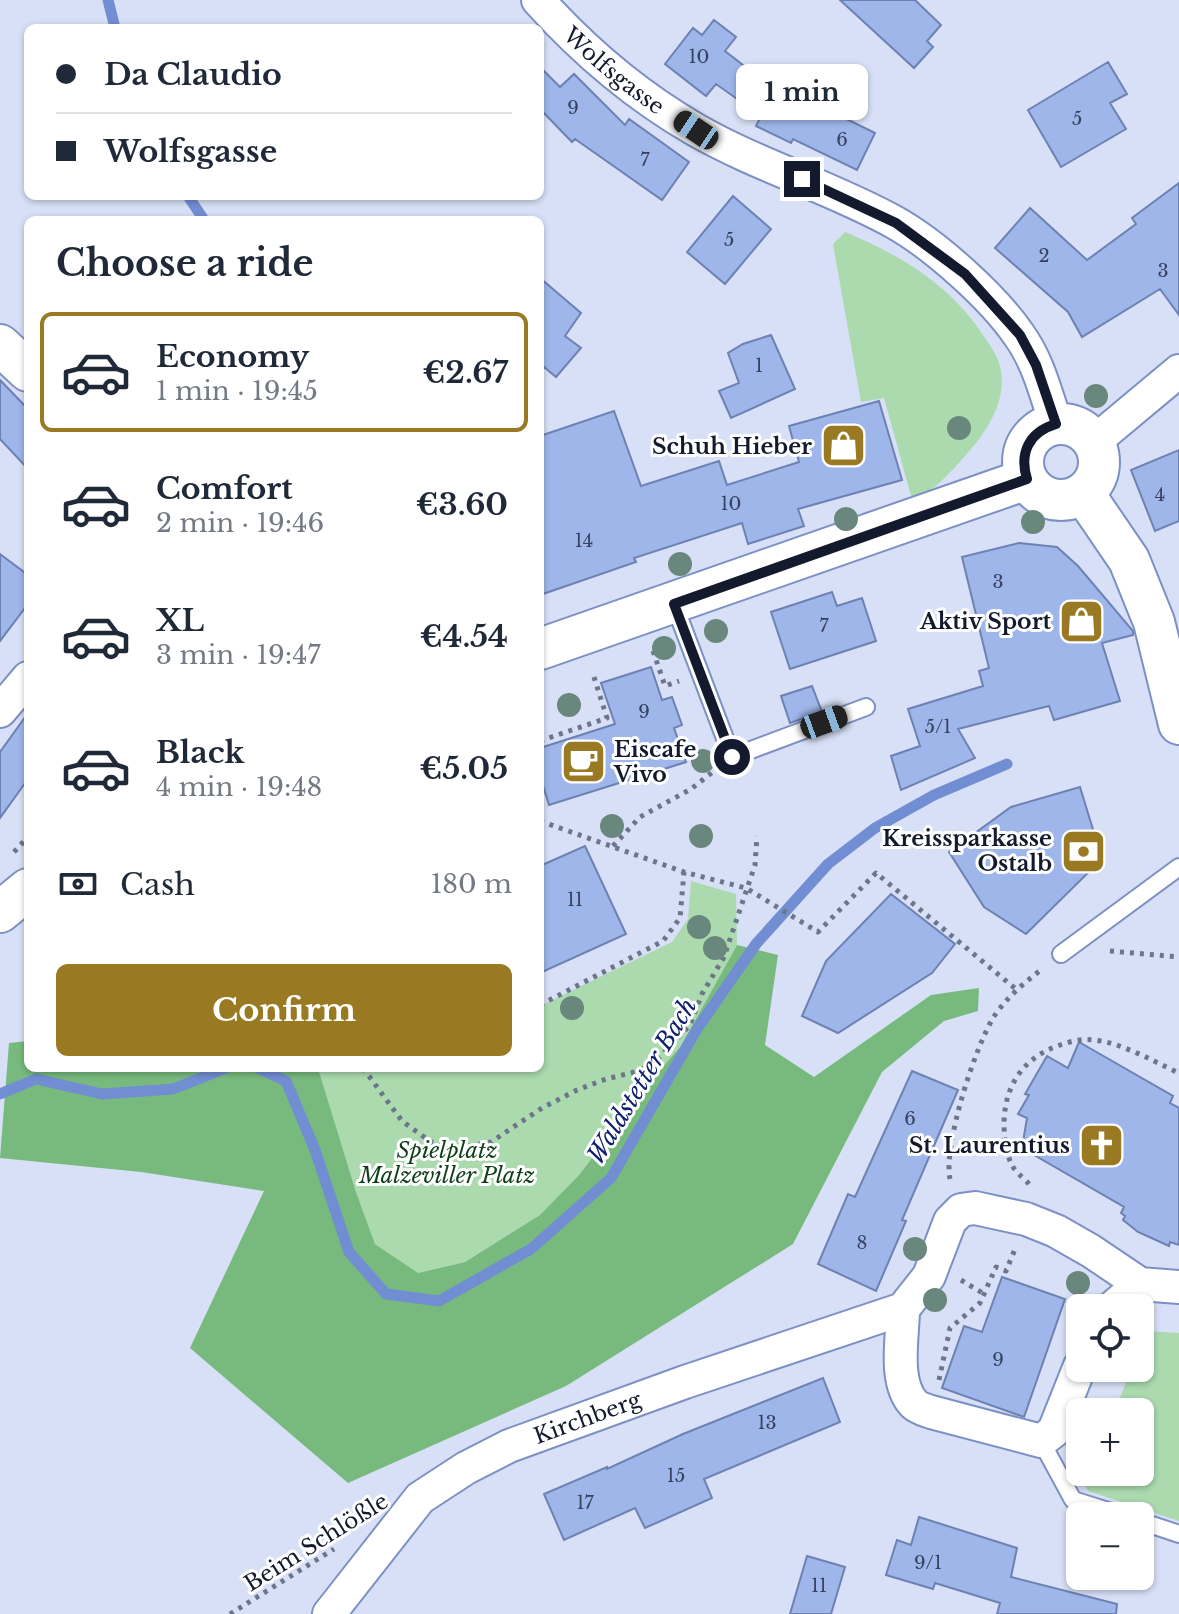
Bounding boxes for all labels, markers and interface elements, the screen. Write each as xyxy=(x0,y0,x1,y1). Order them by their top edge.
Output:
street label: Wolfsgasse xyxy=(557,21,669,120)
house number: 10 xyxy=(689,46,709,68)
text: Da Claudio xyxy=(104,56,282,93)
callout: 1 min xyxy=(736,63,868,119)
text: 1 min xyxy=(764,76,840,108)
house number: 9 xyxy=(567,97,579,119)
car xyxy=(669,107,723,153)
house number: 5 xyxy=(1072,108,1082,130)
house number: 6 xyxy=(836,129,848,151)
text: Wolfsgasse xyxy=(104,133,277,170)
house number: 7 xyxy=(640,149,650,171)
route end xyxy=(784,161,820,197)
house number: 5 xyxy=(724,229,734,251)
text: Choose a ride xyxy=(56,241,313,286)
house number: 2 xyxy=(1038,245,1050,267)
house number: 3 xyxy=(1157,260,1169,282)
icon: car xyxy=(60,336,132,408)
text: Economy xyxy=(156,338,309,375)
text: €2.67 xyxy=(423,354,508,391)
house number: 1 xyxy=(755,355,763,377)
text: 1 min · 19:45 xyxy=(156,375,318,407)
shop icon: Schuh Hieber xyxy=(819,422,867,470)
place label: Schuh Hieber xyxy=(652,433,812,460)
icon: car xyxy=(60,468,132,540)
text: Comfort xyxy=(156,470,293,507)
house number: 4 xyxy=(1155,484,1165,506)
text: €3.60 xyxy=(416,486,508,523)
house number: 10 xyxy=(721,493,741,515)
text: 2 min · 19:46 xyxy=(156,507,324,539)
house number: 14 xyxy=(575,530,593,552)
house number: 3 xyxy=(992,571,1004,593)
shop icon: Aktiv Sport xyxy=(1058,597,1106,645)
icon: car xyxy=(60,600,132,672)
text: XL xyxy=(156,602,204,639)
place label: Aktiv Sport xyxy=(919,608,1052,635)
house number: 7 xyxy=(819,615,829,637)
text: €4.54 xyxy=(420,618,508,655)
text: 3 min · 19:47 xyxy=(156,639,320,671)
house number: 9 xyxy=(638,701,650,723)
car xyxy=(797,703,851,741)
house number: 5/1 xyxy=(925,716,951,738)
icon: car xyxy=(60,732,132,804)
text: Black xyxy=(156,734,244,771)
place label: Eiscafe Vivo xyxy=(613,736,696,788)
cafe icon: Eiscafe Vivo xyxy=(559,738,607,786)
route start xyxy=(714,739,750,775)
text: €5.05 xyxy=(420,750,508,787)
text: 4 min · 19:48 xyxy=(156,771,322,803)
place label: Kreissparkasse Ostalb xyxy=(882,825,1052,877)
bank icon: Kreissparkasse Ostalb xyxy=(1059,827,1107,875)
icon: cash xyxy=(56,862,100,906)
text: Cash xyxy=(120,866,195,903)
text: 180 m xyxy=(431,868,512,900)
house number: 11 xyxy=(567,889,583,911)
button: Confirm xyxy=(56,964,512,1056)
water label: Waldstetter Bach xyxy=(581,993,702,1169)
house number: 6 xyxy=(904,1108,916,1130)
church icon: St. Laurentius xyxy=(1077,1121,1125,1169)
place label: St. Laurentius xyxy=(909,1132,1070,1159)
park label: Spielplatz Malzeviller Platz xyxy=(358,1137,535,1189)
house number: 8 xyxy=(857,1232,867,1254)
map controls xyxy=(1066,1294,1154,1590)
button: locate xyxy=(1066,1294,1154,1382)
house number: 9 xyxy=(992,1349,1004,1371)
street label: Kirchberg xyxy=(530,1386,646,1450)
button: + xyxy=(1066,1398,1154,1486)
house number: 13 xyxy=(757,1412,777,1434)
house number: 15 xyxy=(667,1465,685,1487)
street label: Beim Schlößle xyxy=(239,1487,393,1597)
house number: 17 xyxy=(576,1492,594,1514)
button: − xyxy=(1066,1502,1154,1590)
house number: 9/1 xyxy=(914,1552,942,1574)
house number: 11 xyxy=(811,1575,827,1597)

